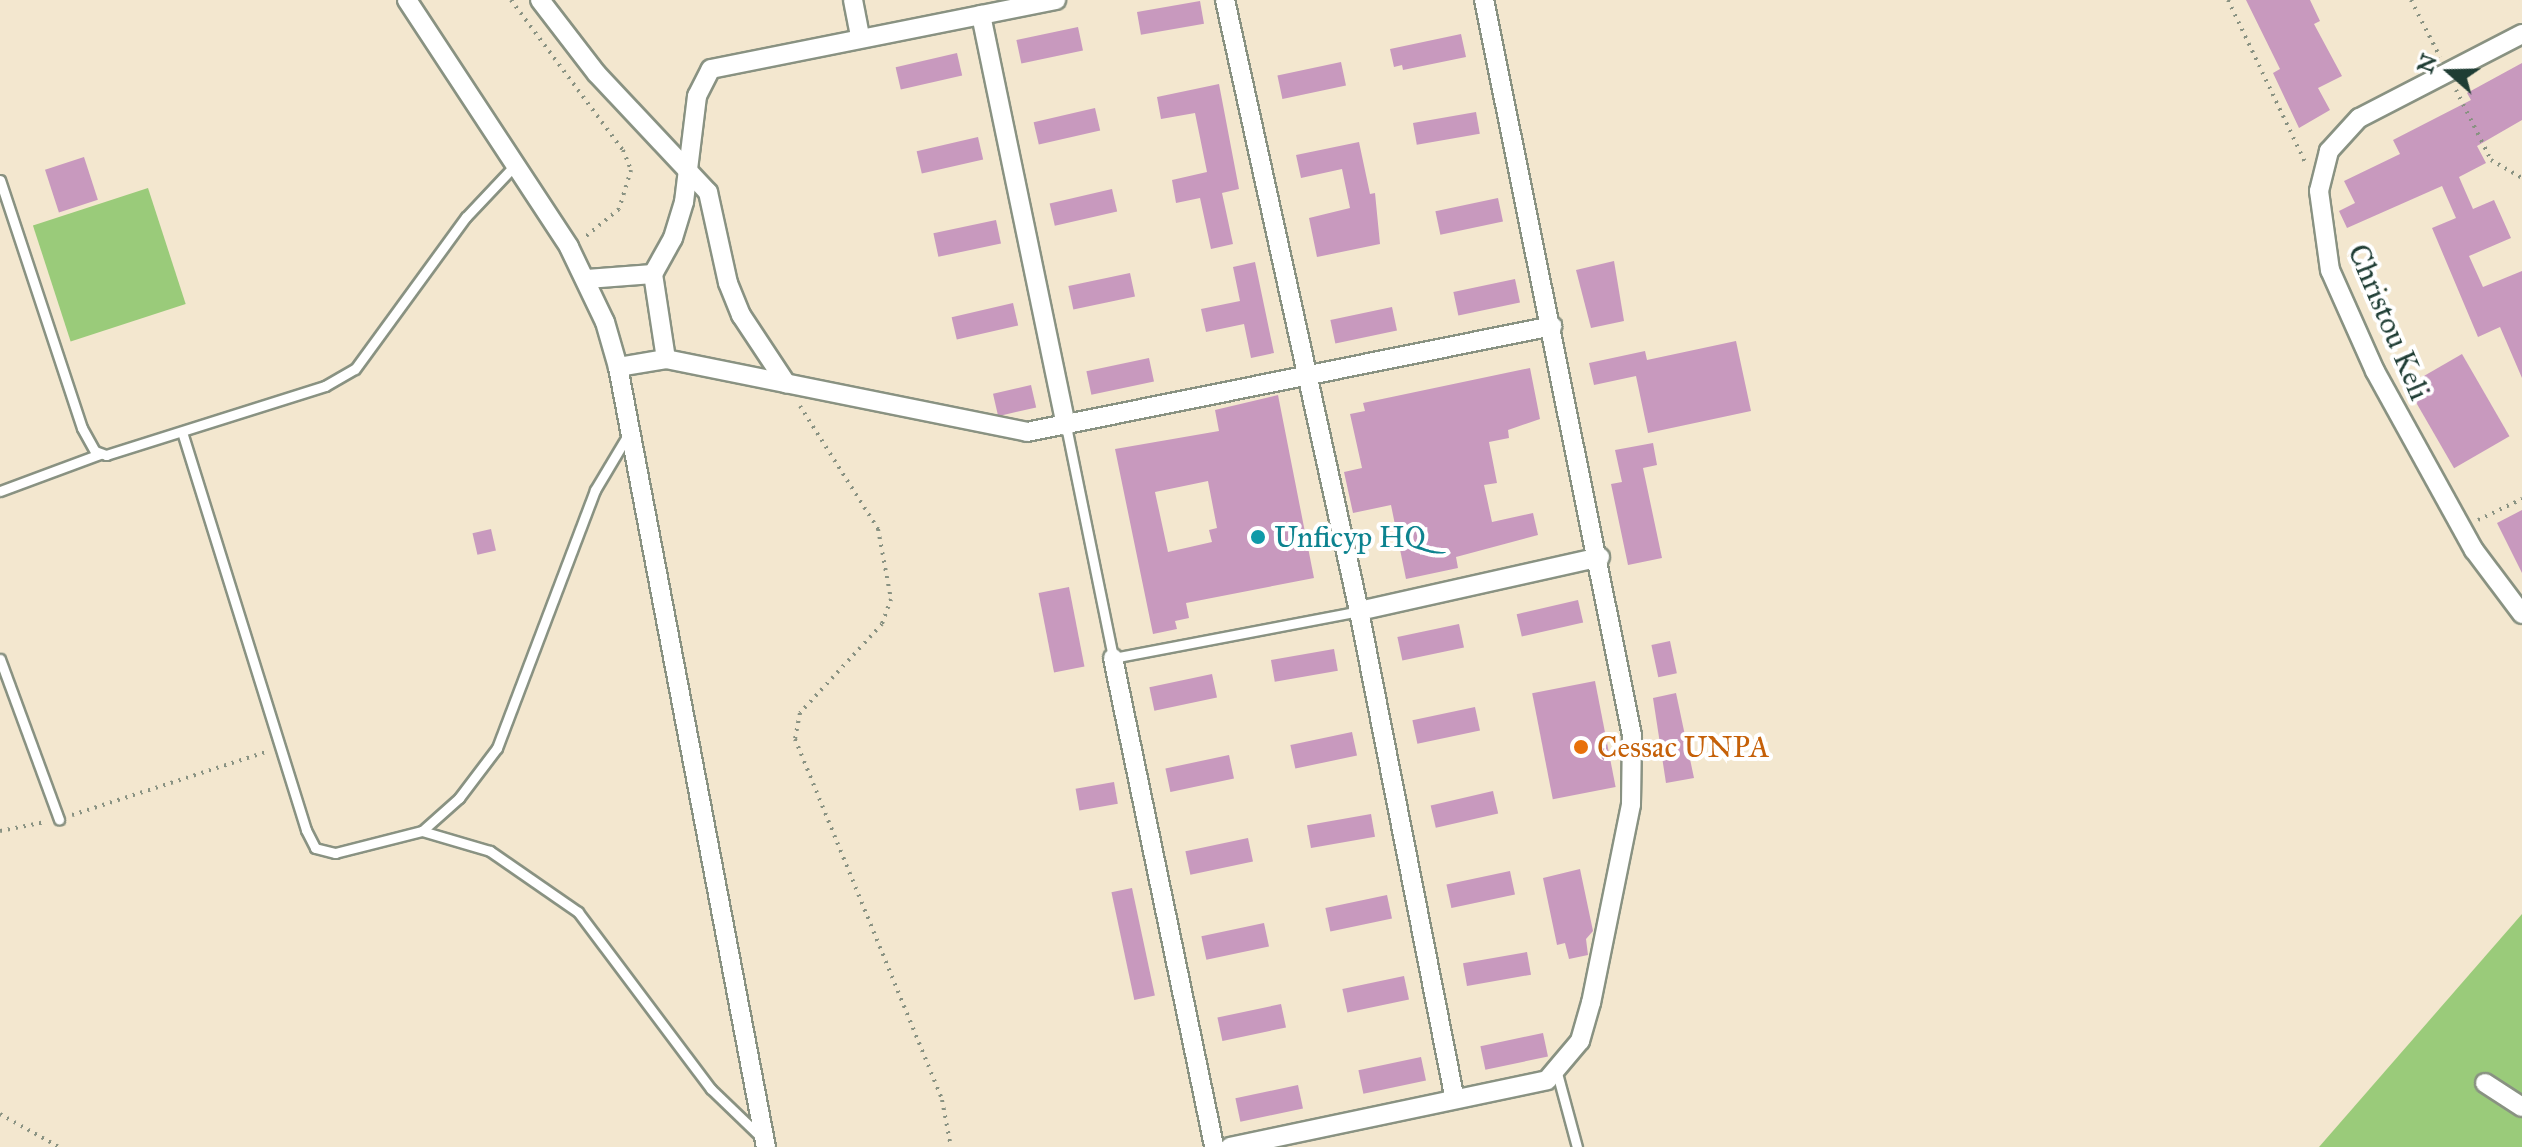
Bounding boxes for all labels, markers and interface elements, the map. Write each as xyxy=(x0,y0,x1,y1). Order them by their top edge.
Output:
north arrow xyxy=(2410,32,2490,112)
text: N xyxy=(2411,50,2443,77)
street label: Christou Keli xyxy=(2340,239,2438,405)
place label: Unficyp HQ xyxy=(1274,519,1426,555)
marker: Unficyp HQ xyxy=(1249,528,1267,546)
place label: Cessac UNPA xyxy=(1597,729,1769,765)
marker: Cessac UNPA xyxy=(1572,738,1590,756)

